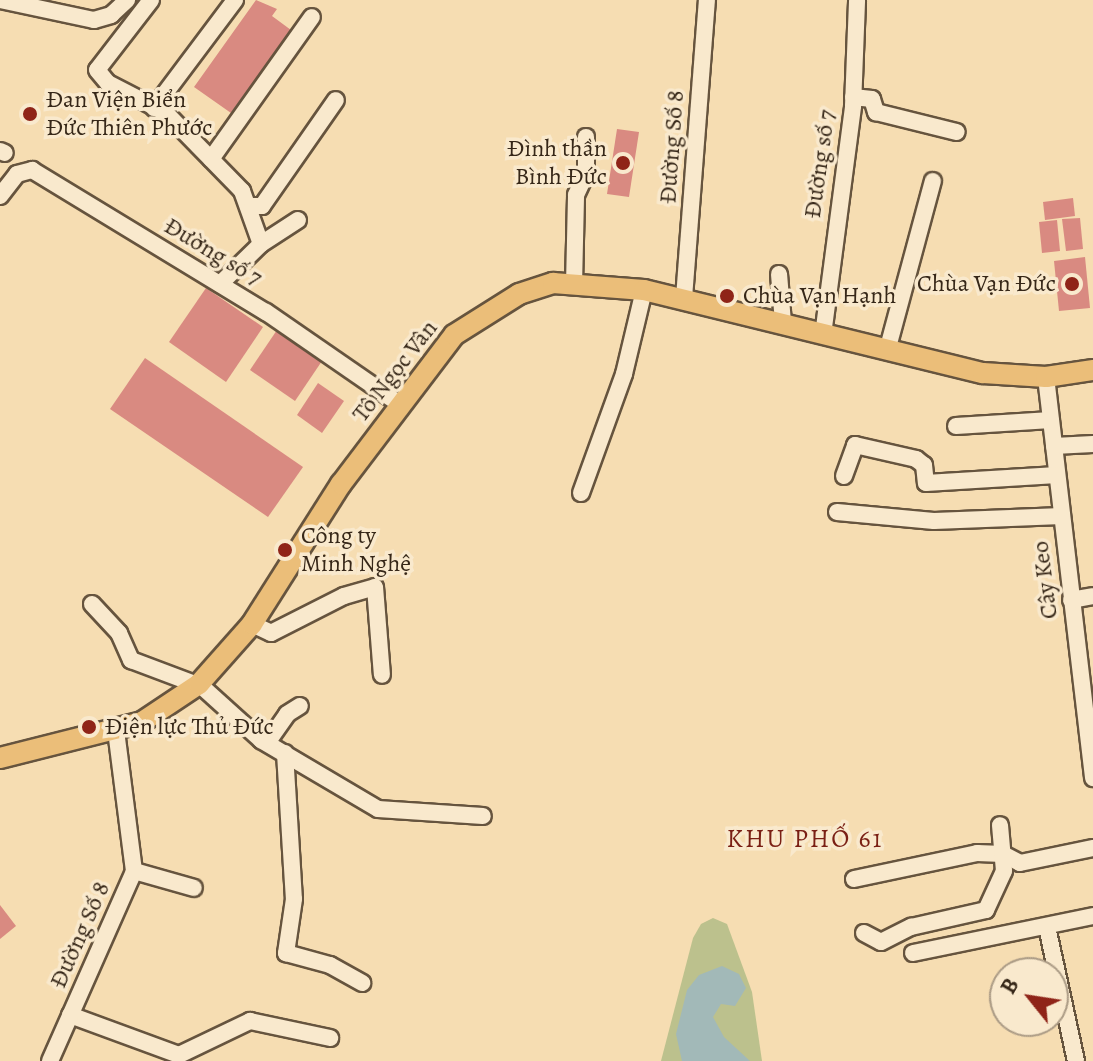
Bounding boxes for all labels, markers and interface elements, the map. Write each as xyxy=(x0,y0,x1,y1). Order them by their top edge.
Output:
place label: Đan Viện Biển Đức Thiên Phước xyxy=(46,86,212,142)
street label: Đường Số 8 xyxy=(654,89,690,205)
marker: Đan Viện Biển Đức Thiên Phước xyxy=(21,105,39,123)
street label: Đường số 7 xyxy=(798,108,842,220)
place label: Đình thần Bình Đức xyxy=(507,135,607,191)
marker: Đình thần Bình Đức xyxy=(614,154,632,172)
street label: Đường số 7 xyxy=(159,212,267,292)
place label: Chùa Vạn Đức xyxy=(917,270,1056,298)
marker: Chùa Vạn Đức xyxy=(1063,275,1081,293)
place label: Chùa Vạn Hạnh xyxy=(743,282,896,310)
marker: Chùa Vạn Hạnh xyxy=(718,287,736,305)
street label: Tô Ngọc Vân xyxy=(346,314,444,428)
place label: Công ty Minh Nghệ xyxy=(301,522,411,578)
street label: Cây Keo xyxy=(1026,539,1064,621)
marker: Công ty Minh Nghệ xyxy=(276,541,294,559)
place label: Điện lực Thủ Đức xyxy=(105,713,274,741)
marker: Điện lực Thủ Đức xyxy=(80,718,98,736)
district label: KHU PHỐ 61 xyxy=(727,823,883,855)
street label: Đường Số 8 xyxy=(44,877,116,993)
north arrow xyxy=(989,957,1069,1037)
text: B xyxy=(994,973,1026,999)

